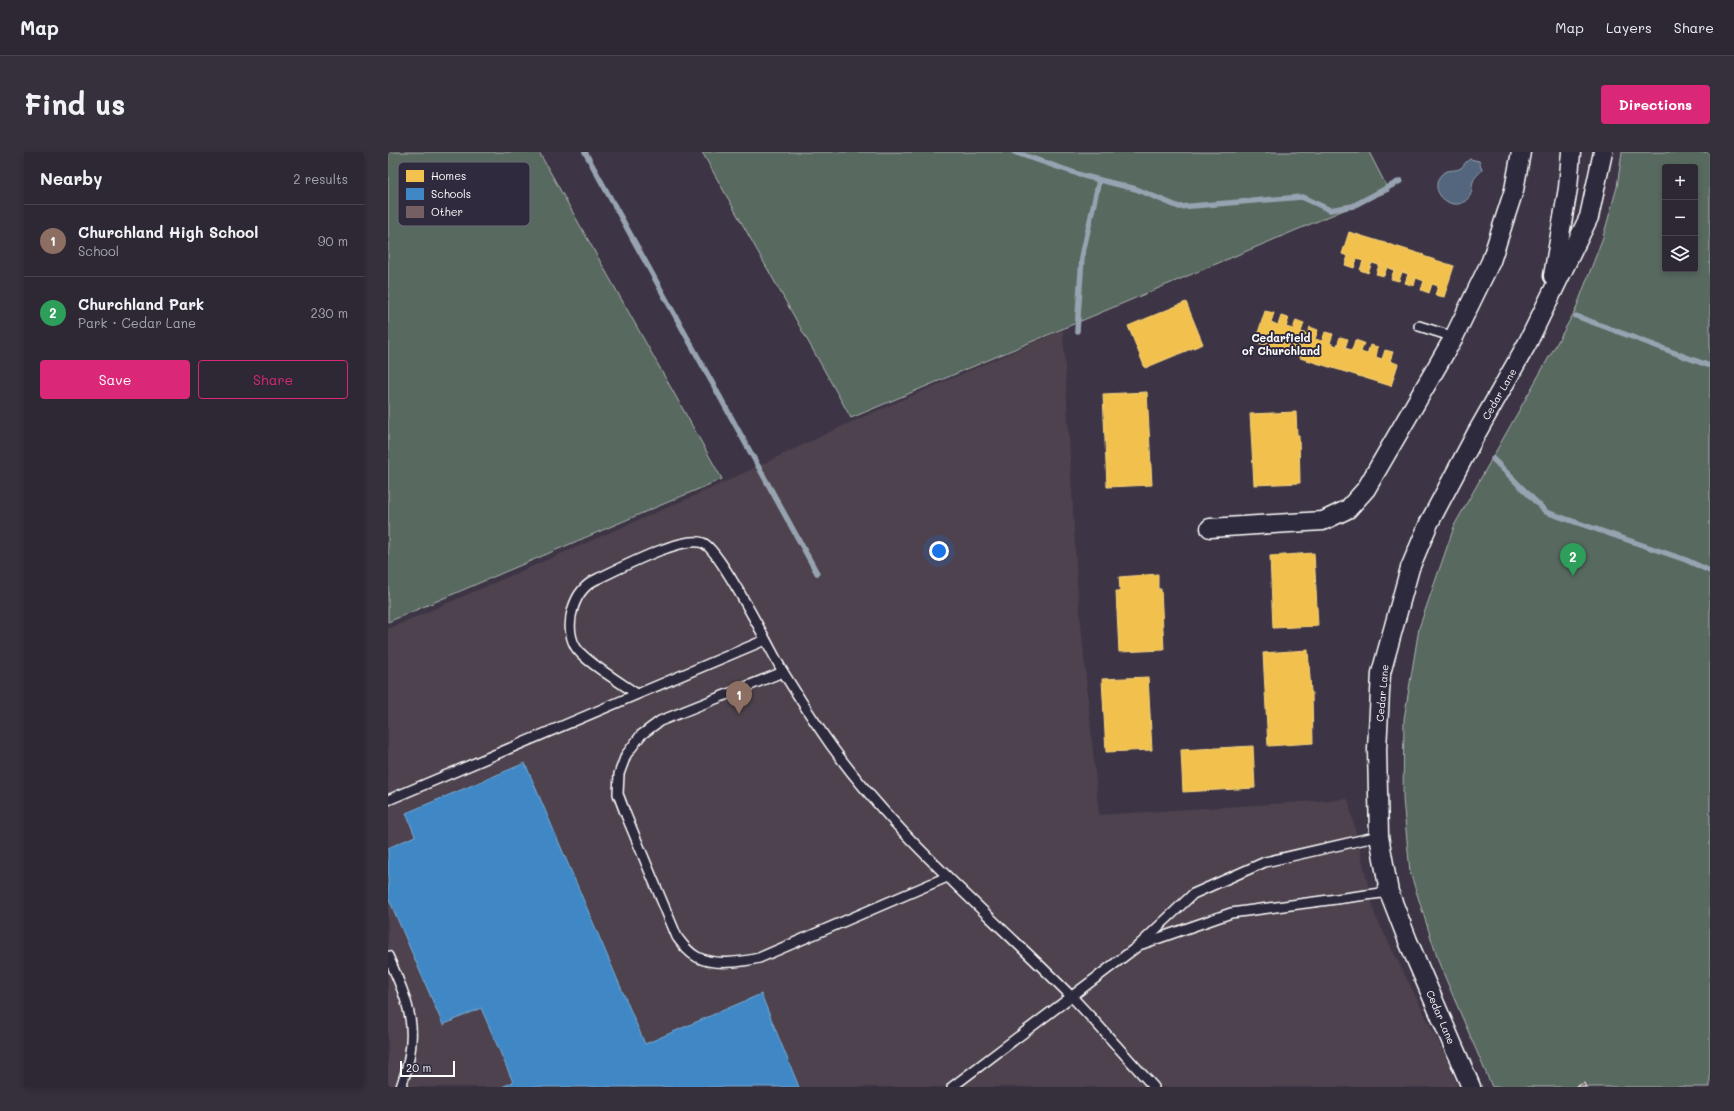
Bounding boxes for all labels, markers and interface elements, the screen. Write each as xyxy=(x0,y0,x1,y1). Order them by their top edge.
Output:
text: Map xyxy=(20,15,59,40)
text: Map xyxy=(1555,18,1584,37)
text: Layers xyxy=(1606,18,1652,37)
text: Share xyxy=(1674,18,1714,37)
button: Directions xyxy=(1601,85,1710,124)
text: Find us xyxy=(24,86,125,122)
legend xyxy=(398,162,530,226)
map controls xyxy=(1662,164,1698,272)
button: + xyxy=(1662,164,1698,200)
text: Nearby xyxy=(40,167,102,189)
text: Homes xyxy=(431,168,466,183)
text: 2 results xyxy=(293,170,348,187)
text: Schools xyxy=(431,186,471,201)
button: − xyxy=(1662,200,1698,236)
text: Other xyxy=(431,204,463,219)
text: Churchland High School xyxy=(78,222,258,242)
text: 1 xyxy=(50,232,56,249)
text: 90 m xyxy=(318,232,348,249)
button: layers xyxy=(1662,236,1698,272)
text: School xyxy=(78,242,119,259)
text: Churchland Park xyxy=(78,294,204,314)
text: 2 xyxy=(49,304,57,321)
text: 230 m xyxy=(311,304,348,321)
text: Park · Cedar Lane xyxy=(78,314,196,331)
district label: Cedarfield of Churchland xyxy=(1242,330,1320,358)
button: Save xyxy=(40,360,190,399)
button: Share xyxy=(198,360,348,399)
street label: Cedar Lane xyxy=(1479,366,1519,422)
your location xyxy=(929,541,949,561)
pin: 2 xyxy=(1560,543,1586,576)
street label: Cedar Lane xyxy=(1373,664,1391,722)
pin: 1 xyxy=(726,681,752,714)
street label: Cedar Lane xyxy=(1423,988,1459,1046)
scale bar xyxy=(400,1059,455,1078)
text: 20 m xyxy=(406,1060,431,1075)

